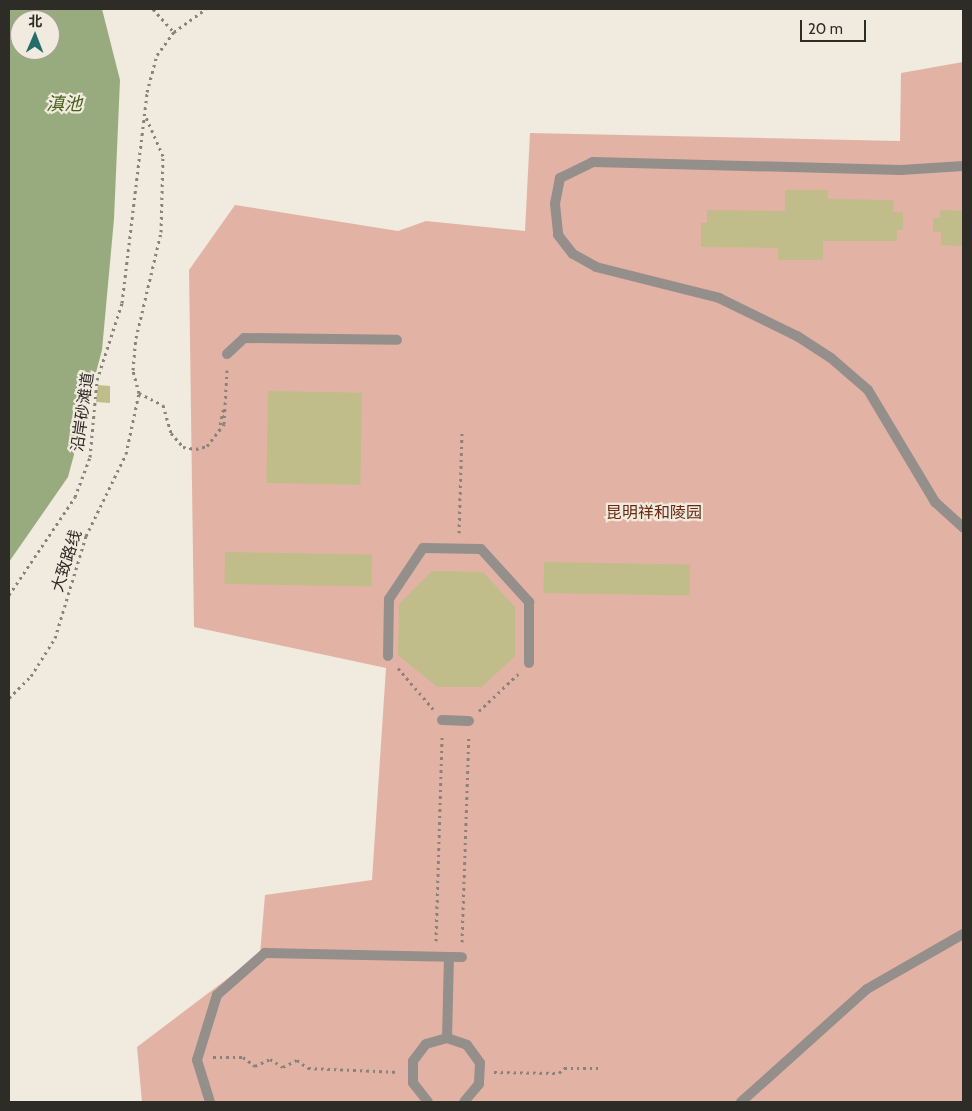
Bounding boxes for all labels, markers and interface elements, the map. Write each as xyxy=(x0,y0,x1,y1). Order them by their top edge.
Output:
north arrow xyxy=(10,10,60,60)
scale bar xyxy=(802,10,868,42)
text: 北 xyxy=(28,12,42,30)
text: 20 m xyxy=(808,20,843,38)
water label: 滇池 xyxy=(46,93,82,115)
street label: 沿岸砂滩道 xyxy=(68,371,98,453)
park label: 昆明祥和陵园 xyxy=(606,503,702,523)
street label: 大致路线 xyxy=(48,528,86,594)

